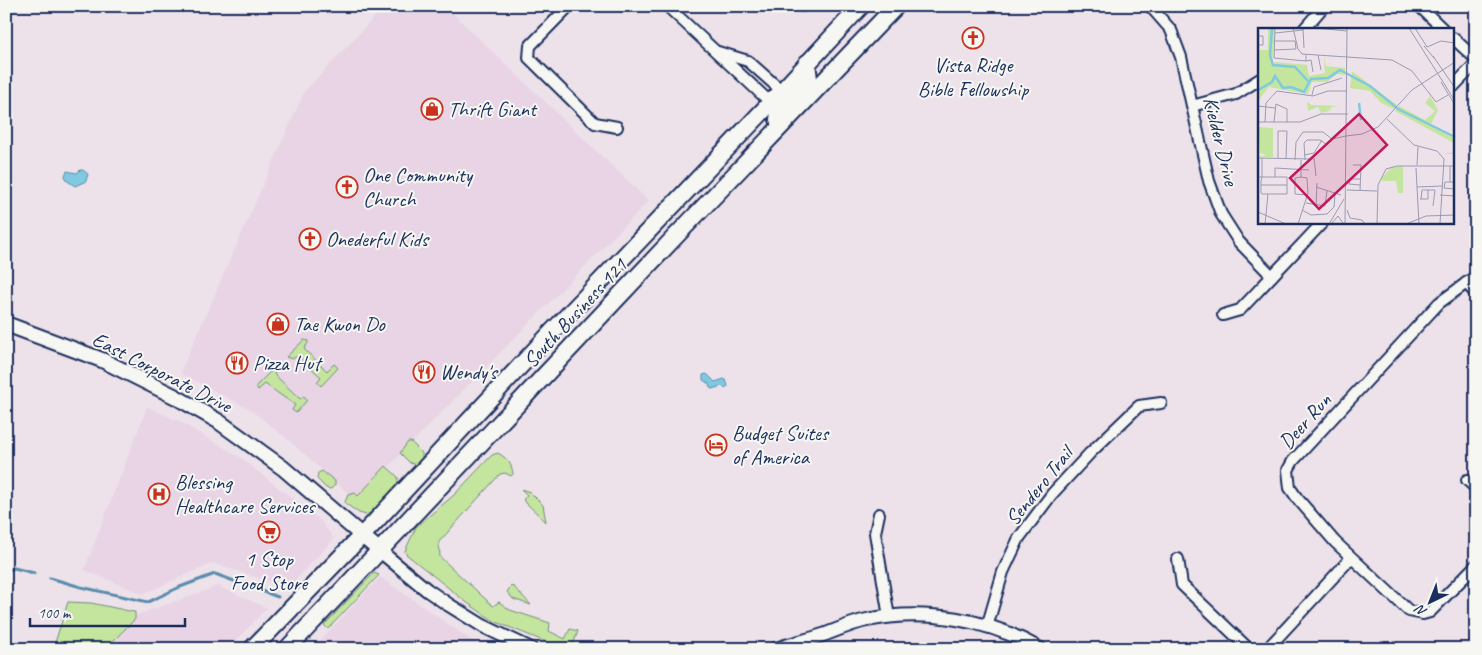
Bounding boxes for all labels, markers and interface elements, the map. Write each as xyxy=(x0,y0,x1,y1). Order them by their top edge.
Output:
church icon: Vista Ridge Bible Fellowship xyxy=(961,26,985,50)
inset map xyxy=(1258,28,1454,224)
place label: Vista Ridge Bible Fellowship xyxy=(918,52,1029,102)
street label: Kielder Drive xyxy=(1197,94,1245,189)
place label: Thrift Giant xyxy=(448,96,538,122)
shop icon: Thrift Giant xyxy=(420,97,444,121)
place label: One Community Church xyxy=(363,162,474,212)
church icon: One Community Church xyxy=(335,175,359,199)
place label: Onederful Kids xyxy=(326,226,430,252)
church icon: Onederful Kids xyxy=(298,227,322,251)
street label: South Business 121 xyxy=(518,252,633,373)
place label: Tae Kwon Do xyxy=(294,311,386,337)
shop icon: Tae Kwon Do xyxy=(266,312,290,336)
street label: East Corporate Drive xyxy=(88,326,238,419)
place label: Pizza Hut xyxy=(253,350,323,376)
restaurant icon: Pizza Hut xyxy=(225,351,249,375)
place label: Wendy's xyxy=(440,359,498,385)
restaurant icon: Wendy's xyxy=(412,360,436,384)
street label: Deer Run xyxy=(1273,387,1337,454)
place label: Budget Suites of America xyxy=(732,420,830,470)
hotel icon: Budget Suites of America xyxy=(704,433,728,457)
street label: Sendero Trail xyxy=(1000,439,1081,530)
place label: Blessing Healthcare Services xyxy=(175,469,316,519)
hospital icon: Blessing Healthcare Services xyxy=(147,482,171,506)
supermarket icon: 1 Stop Food Store xyxy=(257,520,281,544)
place label: 1 Stop Food Store xyxy=(231,546,309,596)
north arrow xyxy=(1404,578,1454,628)
scale bar xyxy=(30,595,185,627)
text: N xyxy=(1411,600,1430,620)
text: 100 m xyxy=(38,604,72,623)

